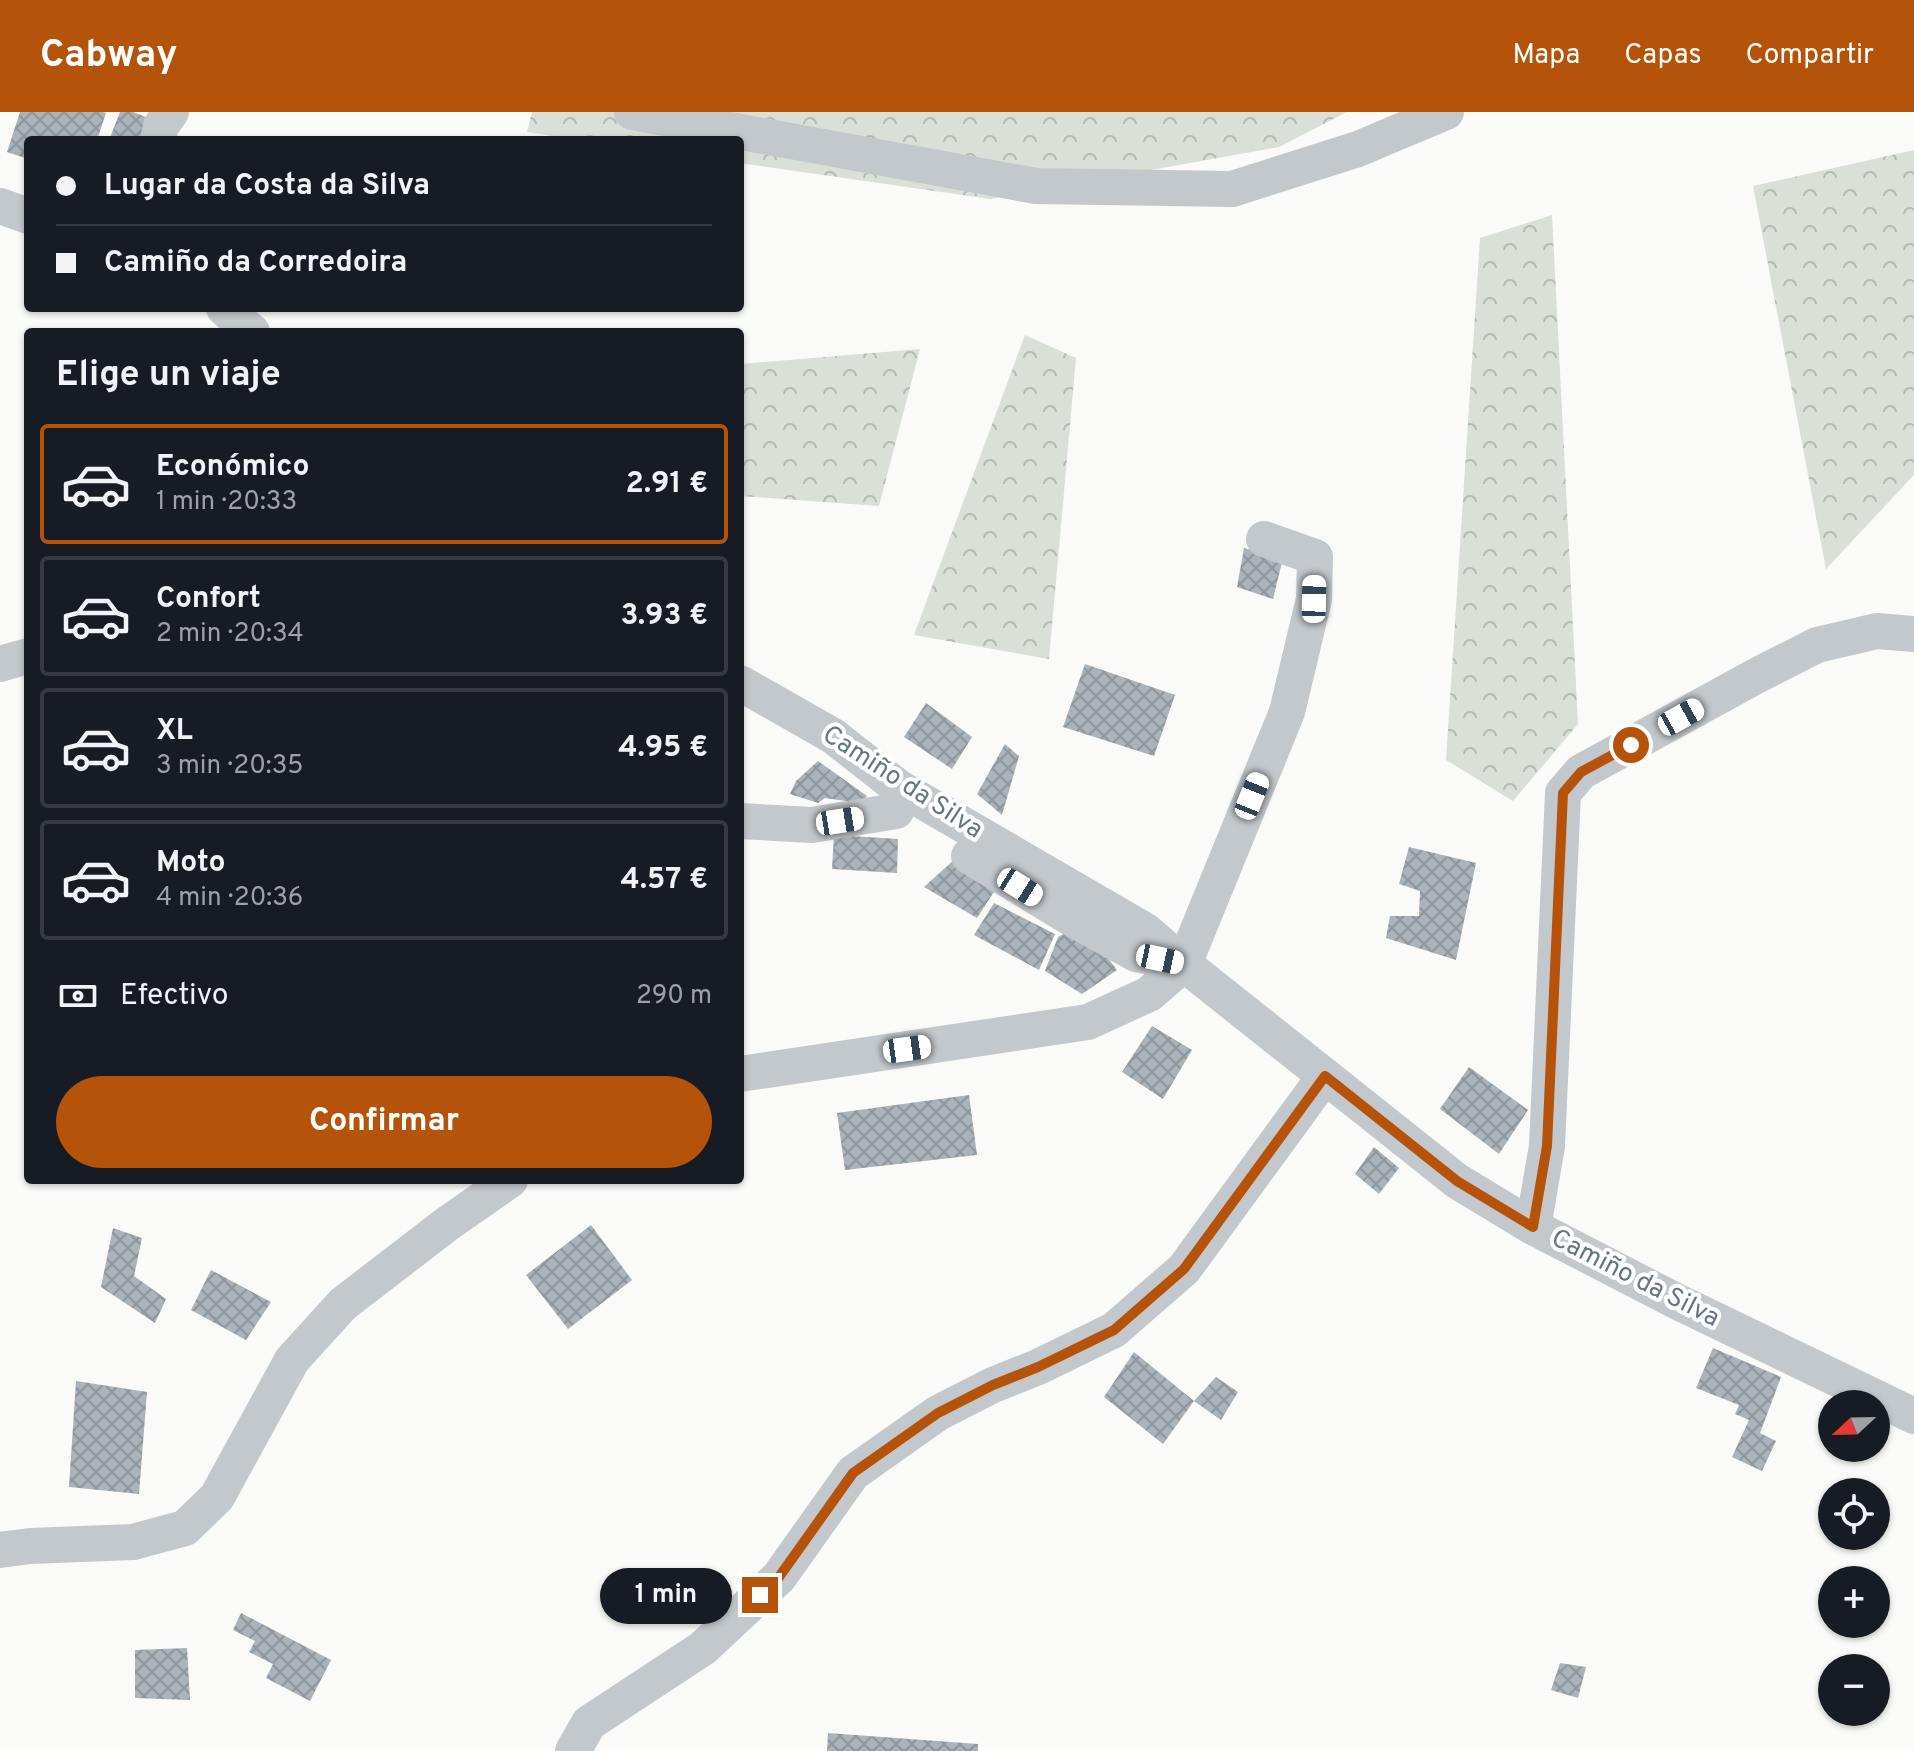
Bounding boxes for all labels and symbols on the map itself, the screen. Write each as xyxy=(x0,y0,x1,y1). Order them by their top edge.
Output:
car xyxy=(1302,575,1326,623)
car xyxy=(1654,695,1708,739)
street label: Camiño da Silva xyxy=(816,719,988,847)
route start xyxy=(1613,727,1649,763)
car xyxy=(1232,769,1272,823)
car xyxy=(814,805,866,837)
car xyxy=(993,864,1047,910)
car xyxy=(1134,942,1186,976)
car xyxy=(882,1034,932,1064)
street label: Camiño da Silva xyxy=(1545,1222,1725,1336)
north arrow xyxy=(1818,1390,1890,1462)
callout: 1 min xyxy=(600,1567,732,1623)
route end xyxy=(742,1577,778,1613)

